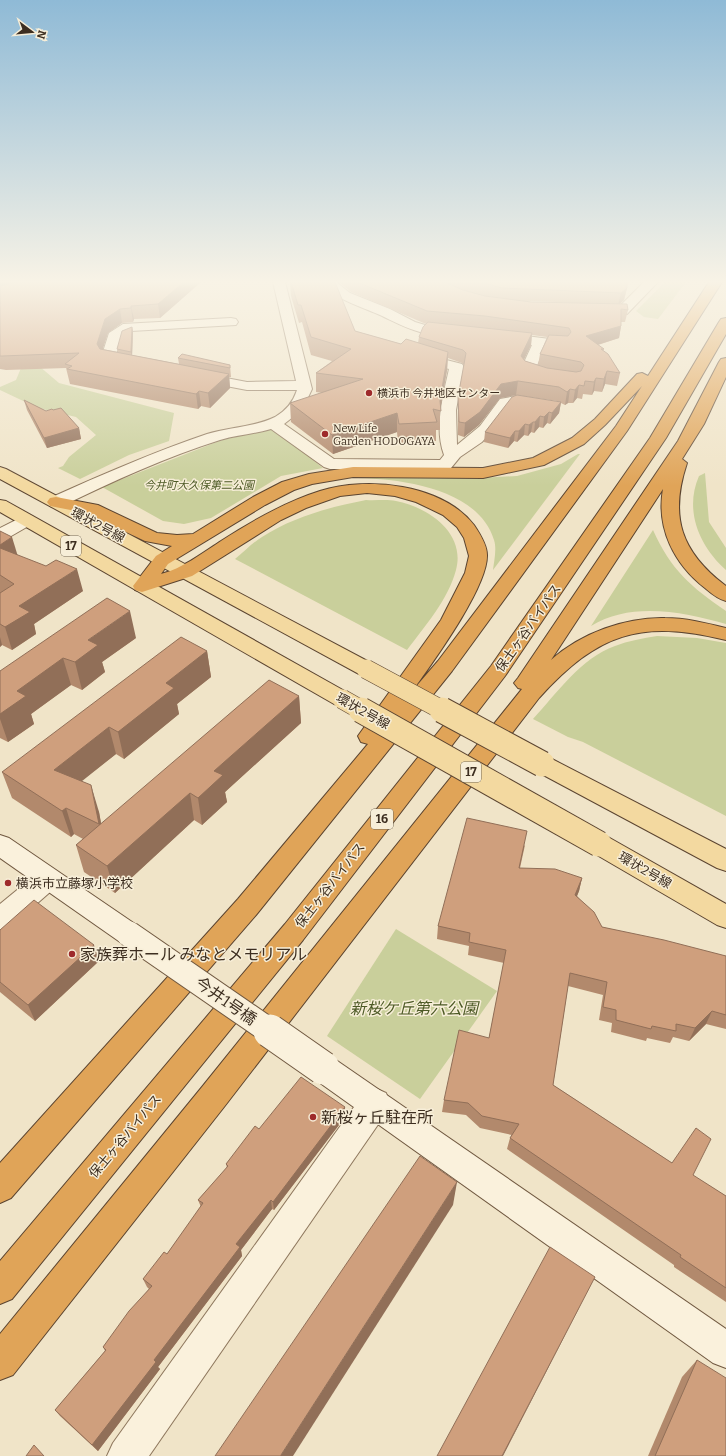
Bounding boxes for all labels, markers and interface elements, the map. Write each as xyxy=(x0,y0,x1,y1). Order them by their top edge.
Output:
north arrow xyxy=(12,12,52,52)
text: N xyxy=(34,29,49,41)
place label: 横浜市 今井地区センター xyxy=(377,387,500,400)
marker: 横浜市 今井地区センター xyxy=(364,388,374,398)
place label: New Life Garden HODOGAYA xyxy=(333,422,435,448)
marker: New Life Garden HODOGAYA xyxy=(320,429,330,439)
park label: 今井町大久保第二公園 xyxy=(144,479,256,492)
street label: 環状2号線 xyxy=(68,505,128,545)
road number: 17 xyxy=(61,536,81,556)
street label: 保土ヶ谷バイパス xyxy=(492,581,564,675)
street label: 環状2号線 xyxy=(334,690,392,732)
road number: 17 xyxy=(461,762,481,782)
road number: 16 xyxy=(371,809,393,829)
street label: 保土ヶ谷バイパス xyxy=(292,840,368,930)
street label: 環状2号線 xyxy=(616,849,674,891)
place label: 横浜市立藤塚小学校 xyxy=(16,876,133,891)
marker: 横浜市立藤塚小学校 xyxy=(3,878,13,888)
place label: 家族葬ホール みなとメモリアル xyxy=(80,945,307,964)
marker: 家族葬ホール みなとメモリアル xyxy=(67,949,77,959)
street label: 今井1号橋 xyxy=(192,973,260,1029)
park label: 新桜ケ丘第六公園 xyxy=(350,999,480,1018)
street label: 保土ヶ谷バイパス xyxy=(86,1091,164,1181)
place label: 新桜ヶ丘駐在所 xyxy=(321,1108,433,1127)
marker: 新桜ヶ丘駐在所 xyxy=(308,1112,318,1122)

